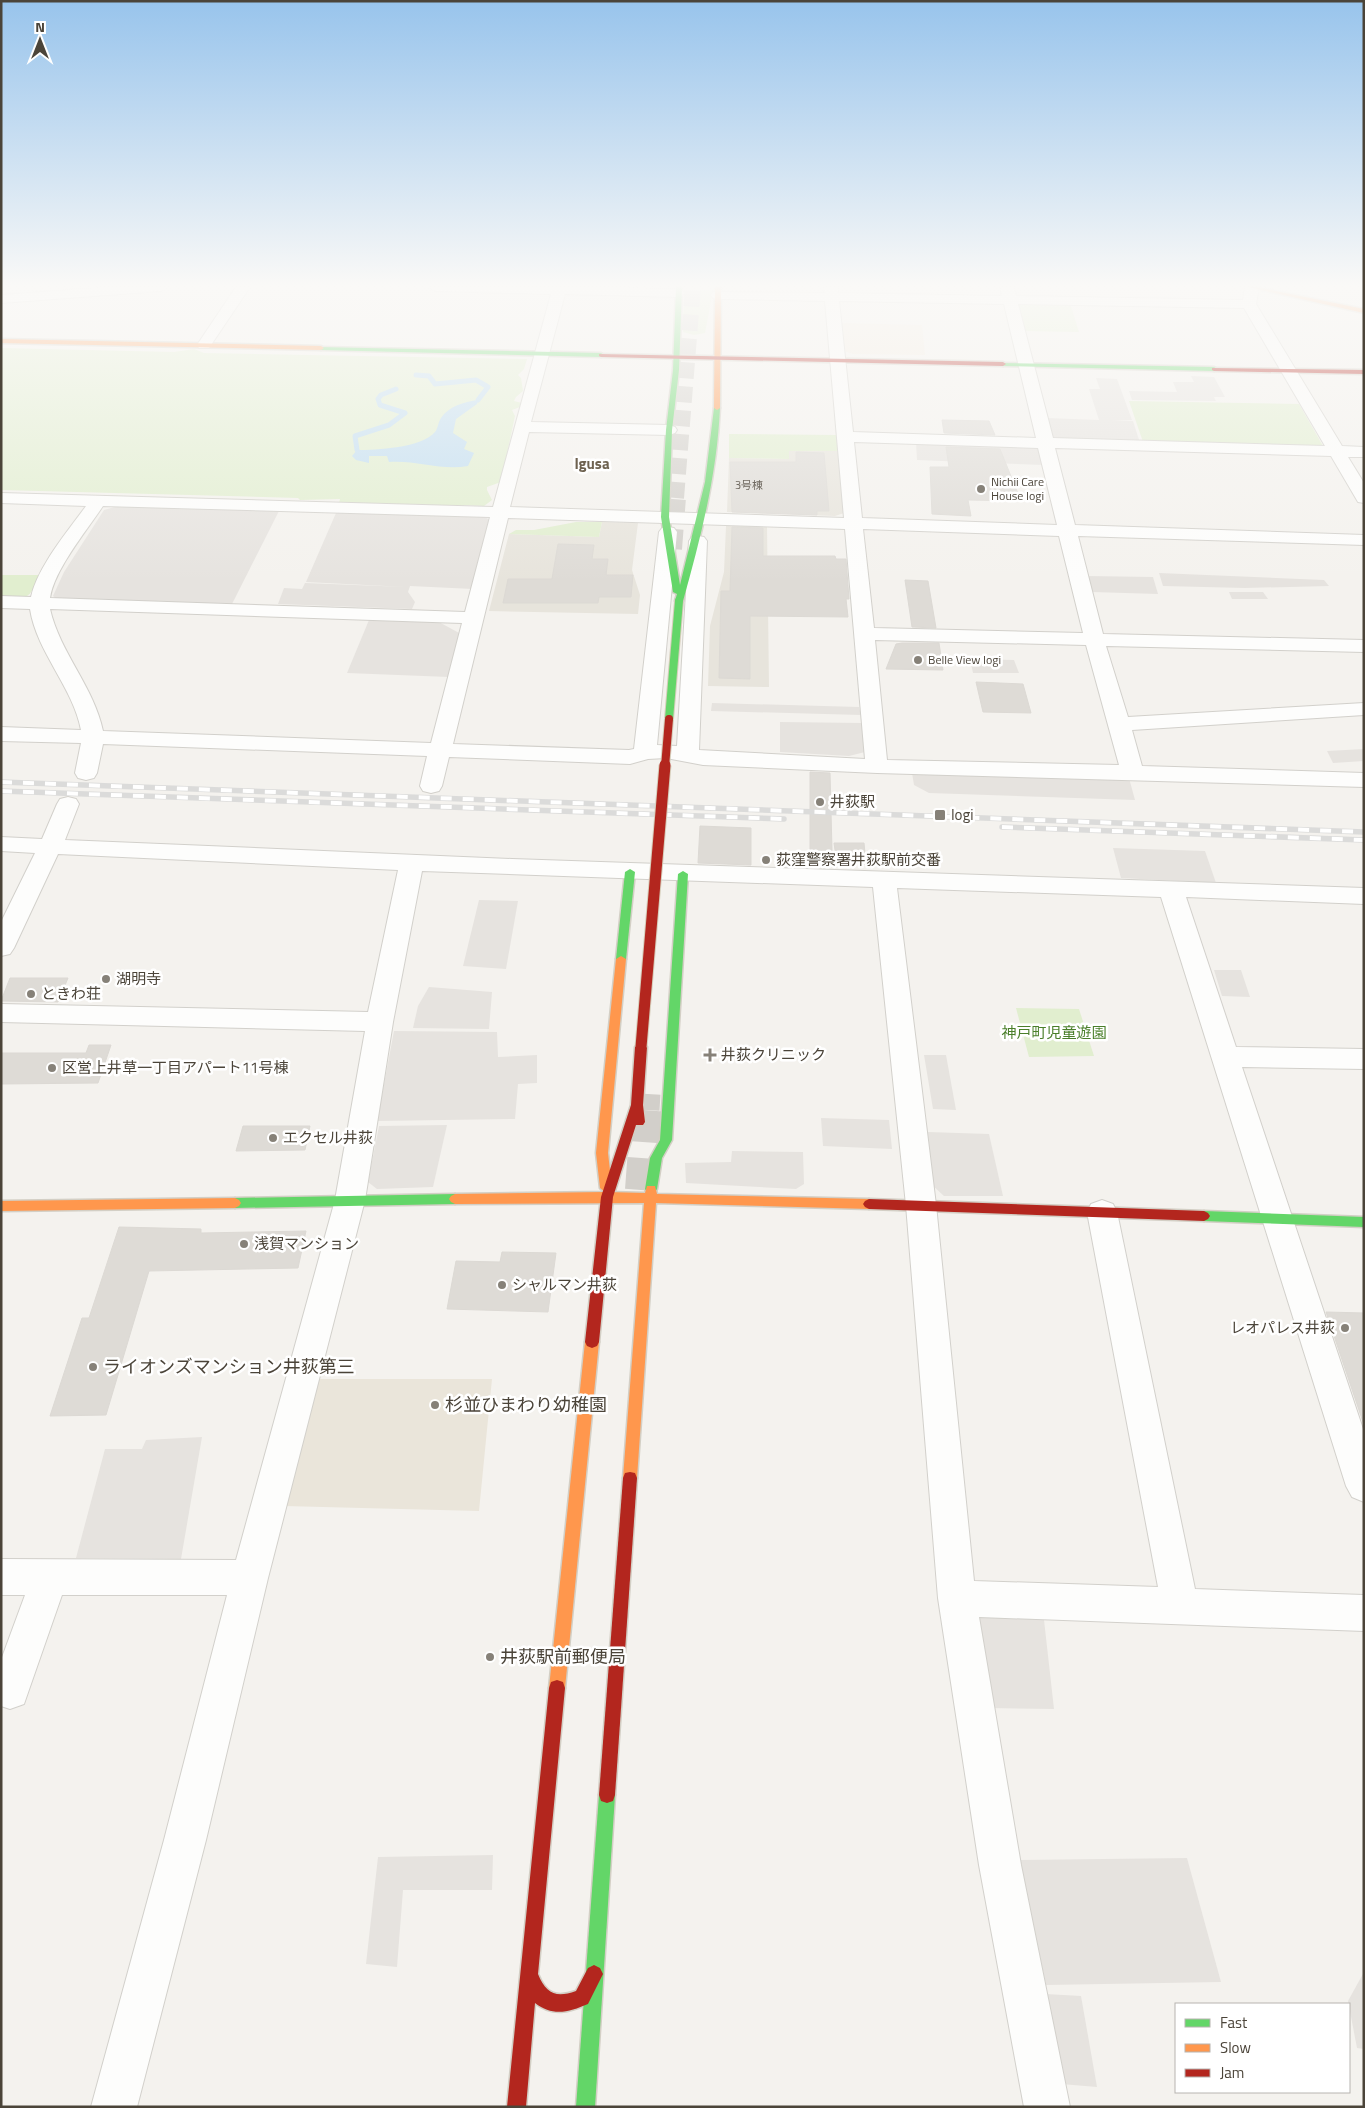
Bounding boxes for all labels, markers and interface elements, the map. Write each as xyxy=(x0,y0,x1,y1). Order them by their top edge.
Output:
north arrow xyxy=(15,15,65,65)
text: N xyxy=(35,16,45,37)
district label: Igusa xyxy=(574,452,610,475)
place label: Nichii Care House Iogi xyxy=(991,472,1044,505)
house number: 3号棟 xyxy=(735,477,763,493)
marker: Nichii Care House Iogi xyxy=(975,483,987,495)
place label: Belle View Iogi xyxy=(928,650,1001,669)
marker: Belle View Iogi xyxy=(912,654,924,666)
place label: 井荻駅 xyxy=(830,790,875,813)
marker: 井荻駅 xyxy=(814,796,826,808)
place label: Iogi xyxy=(951,803,974,826)
marker: Iogi xyxy=(933,808,947,822)
place label: 荻窪警察署井荻駅前交番 xyxy=(776,848,941,871)
marker: 荻窪警察署井荻駅前交番 xyxy=(760,854,772,866)
place label: 湖明寺 xyxy=(116,967,161,990)
marker: 湖明寺 xyxy=(100,973,112,985)
place label: ときわ荘 xyxy=(41,982,101,1005)
marker: ときわ荘 xyxy=(25,988,37,1000)
park label: 神戸町児童遊園 xyxy=(1001,1021,1107,1044)
place label: 井荻クリニック xyxy=(721,1043,826,1066)
marker: 井荻クリニック xyxy=(703,1048,717,1062)
place label: 区営上井草一丁目アパート11号棟 xyxy=(62,1056,289,1079)
marker: 区営上井草一丁目アパート11号棟 xyxy=(46,1062,58,1074)
place label: エクセル井荻 xyxy=(283,1126,373,1149)
marker: エクセル井荻 xyxy=(267,1132,279,1144)
place label: 浅賀マンション xyxy=(254,1232,359,1255)
marker: 浅賀マンション xyxy=(238,1238,250,1250)
place label: シャルマン井荻 xyxy=(512,1273,617,1296)
marker: シャルマン井荻 xyxy=(496,1279,508,1291)
place label: レオパレス井荻 xyxy=(1230,1316,1335,1339)
marker: レオパレス井荻 xyxy=(1339,1322,1351,1334)
place label: ライオンズマンション井荻第三 xyxy=(103,1353,355,1380)
marker: ライオンズマンション井荻第三 xyxy=(87,1361,99,1373)
place label: 杉並ひまわり幼稚園 xyxy=(445,1391,607,1418)
marker: 杉並ひまわり幼稚園 xyxy=(429,1399,441,1411)
place label: 井荻駅前郵便局 xyxy=(500,1643,626,1670)
marker: 井荻駅前郵便局 xyxy=(484,1651,496,1663)
legend xyxy=(1175,2003,1350,2093)
text: Fast xyxy=(1220,2011,1248,2034)
text: Slow xyxy=(1220,2036,1251,2059)
text: Jam xyxy=(1220,2061,1244,2084)

